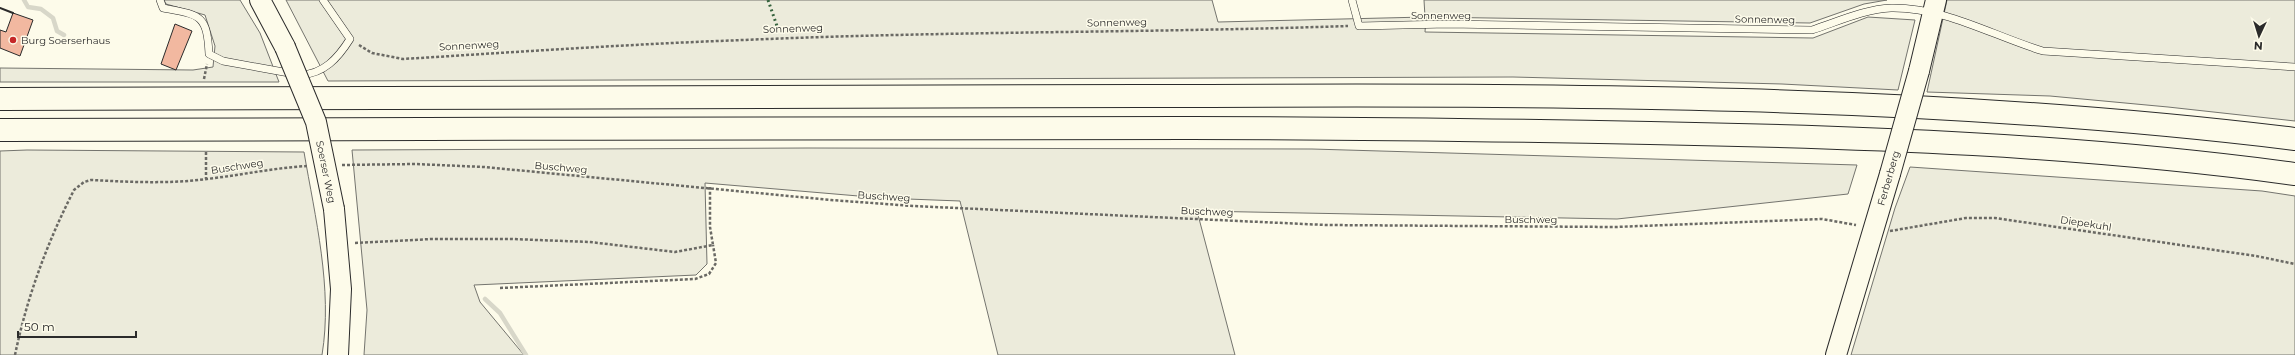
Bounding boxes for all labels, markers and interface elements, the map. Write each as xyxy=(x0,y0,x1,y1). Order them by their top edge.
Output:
street label: Sonnenweg xyxy=(1411,9,1471,22)
street label: Sonnenweg xyxy=(1735,12,1795,27)
street label: Sonnenweg xyxy=(1087,15,1147,30)
north arrow xyxy=(2239,16,2279,56)
street label: Sonnenweg xyxy=(763,21,823,36)
place label: Burg Soerserhaus xyxy=(21,34,110,47)
marker: Burg Soerserhaus xyxy=(8,35,18,45)
street label: Sonnenweg xyxy=(439,37,499,54)
text: N xyxy=(2253,39,2263,53)
street label: Soerser Weg xyxy=(313,139,339,204)
street label: Ferberberg xyxy=(1874,149,1903,207)
street label: Buschweg xyxy=(210,156,264,177)
street label: Buschweg xyxy=(534,159,588,176)
street label: Buschweg xyxy=(857,188,911,205)
street label: Buschweg xyxy=(1180,204,1234,219)
street label: Buschweg xyxy=(1505,213,1557,226)
street label: Diepekuhl xyxy=(2059,213,2113,234)
scale bar xyxy=(18,313,136,339)
text: 50 m xyxy=(24,319,55,334)

